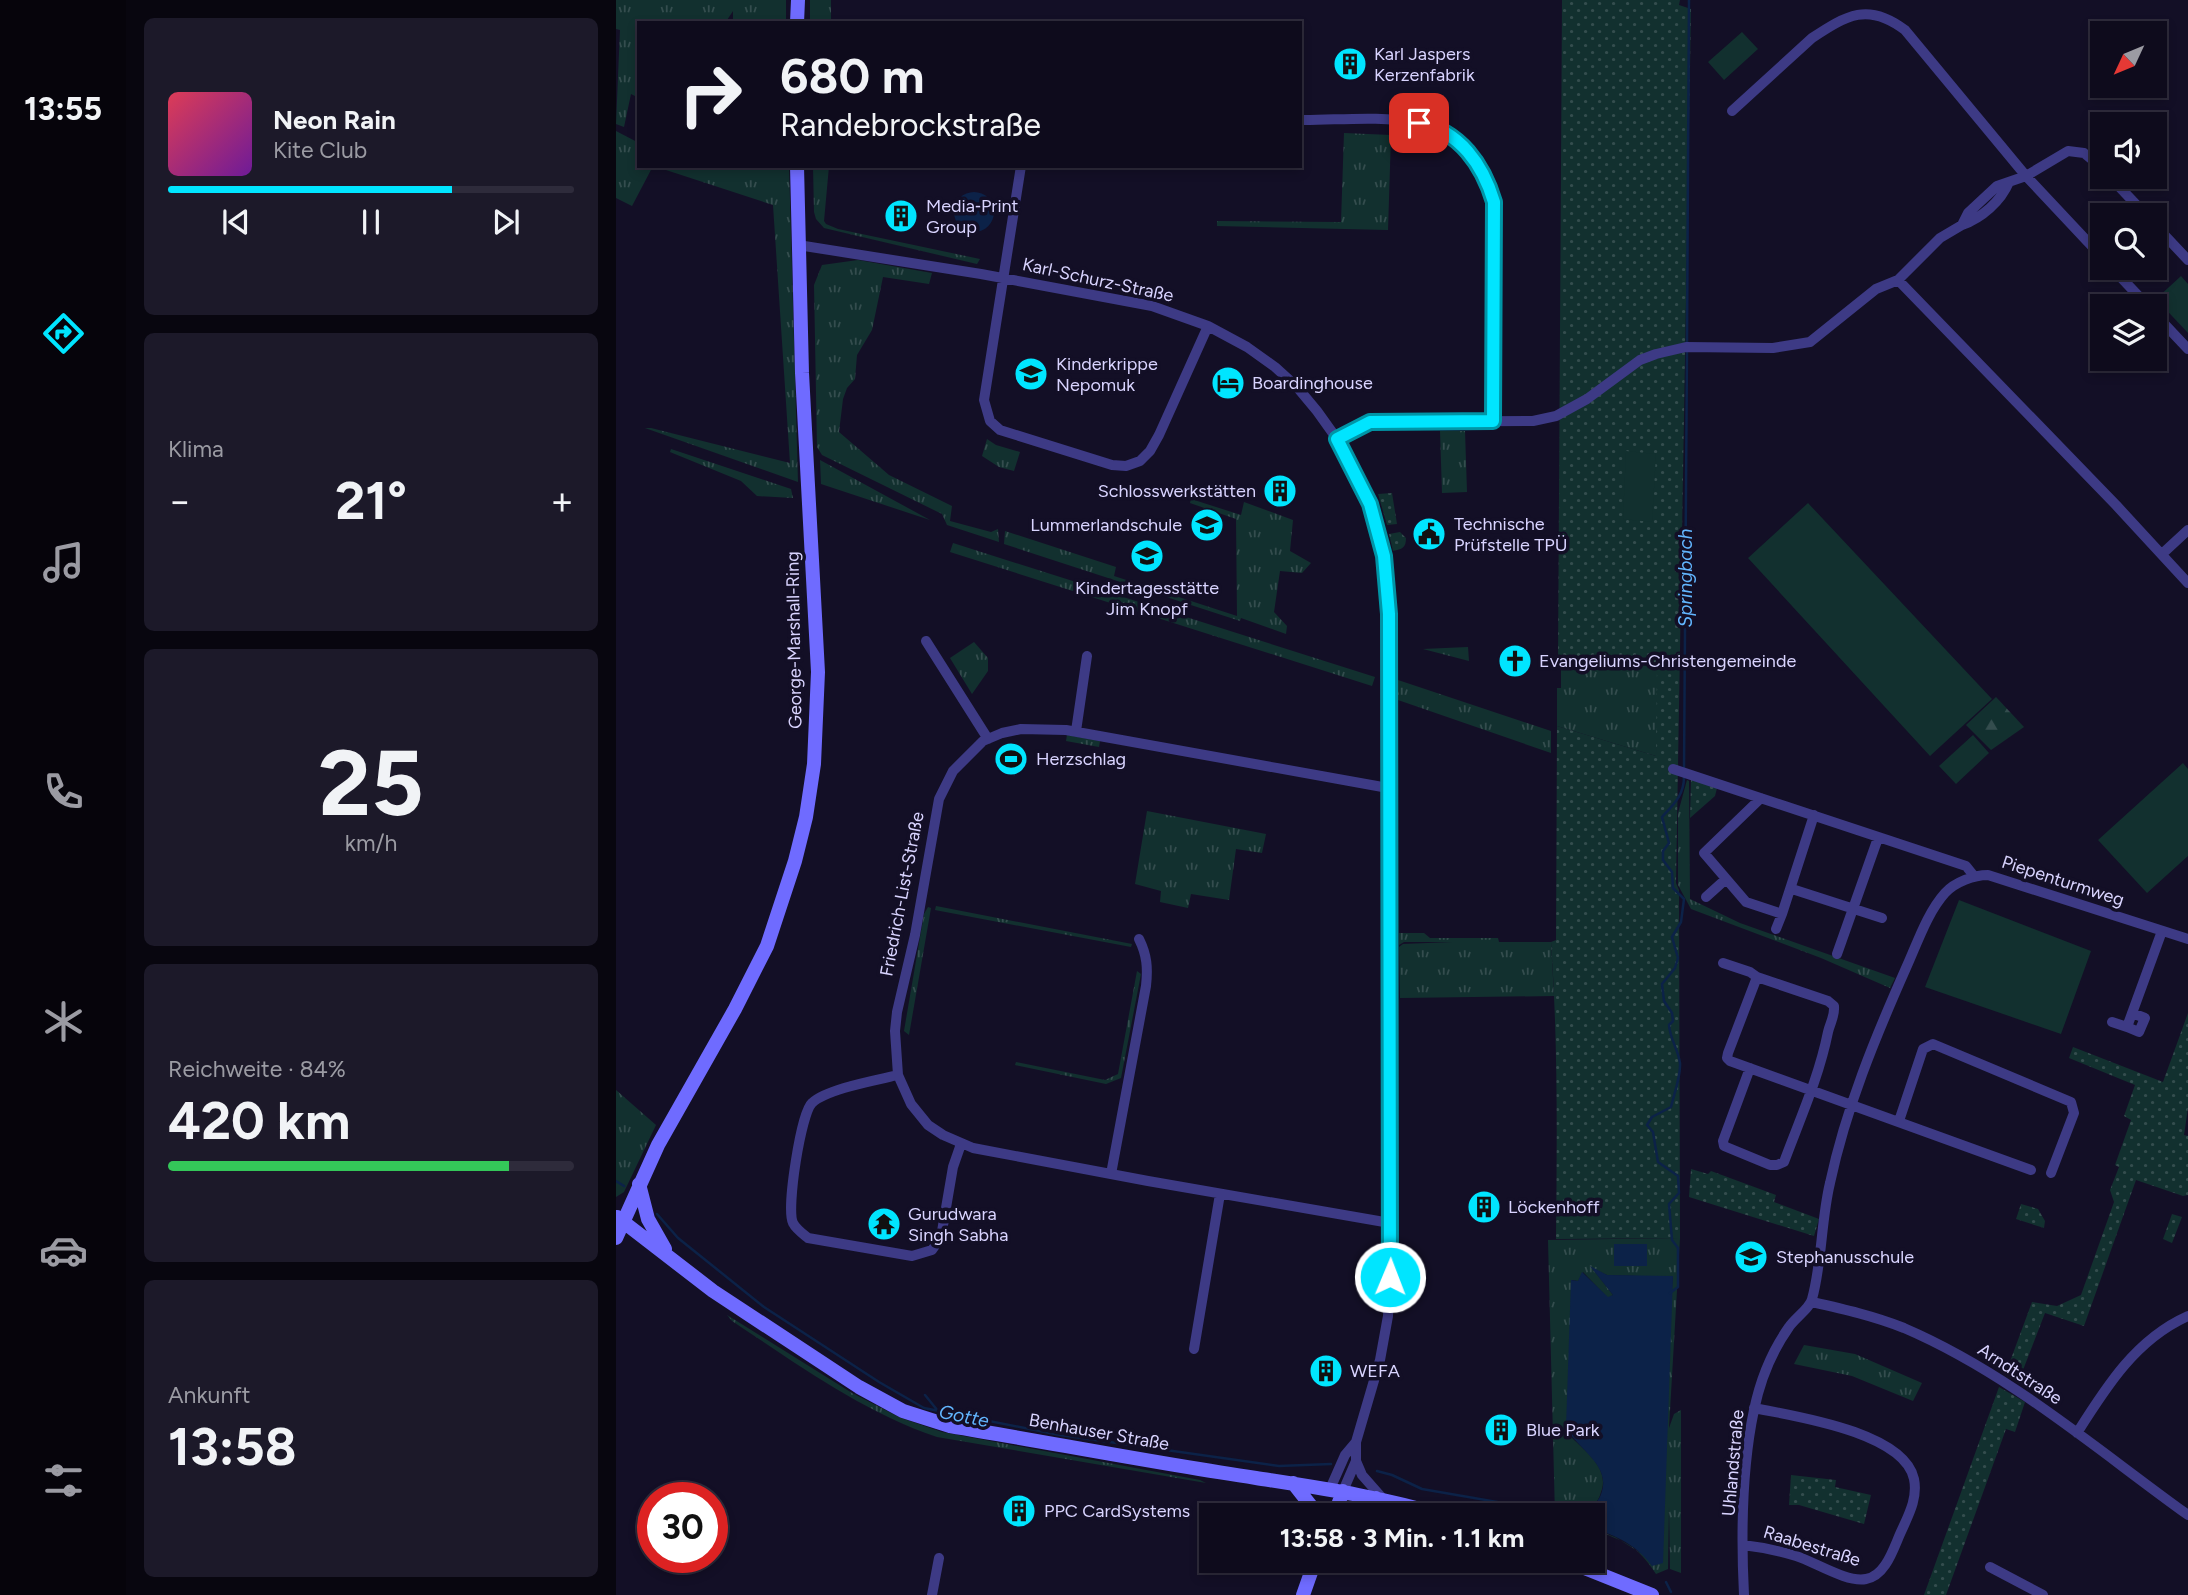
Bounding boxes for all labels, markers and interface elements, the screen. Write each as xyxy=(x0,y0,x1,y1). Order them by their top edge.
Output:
north arrow xyxy=(2090,21,2166,98)
map controls xyxy=(2090,21,2167,371)
place label: Karl Jaspers Kerzenfabrik xyxy=(1374,43,1475,86)
building icon: Karl Jaspers Kerzenfabrik xyxy=(1331,45,1369,83)
text: 680 m xyxy=(780,46,925,105)
icon: right xyxy=(665,49,756,140)
text: 13:55 xyxy=(24,90,102,128)
pin xyxy=(1389,93,1449,153)
text: Neon Rain xyxy=(273,104,396,136)
icon: arrive xyxy=(1400,104,1438,142)
text: Randebrockstraße xyxy=(780,106,1041,144)
button: sound xyxy=(2090,112,2167,189)
text: Kite Club xyxy=(273,136,367,164)
place label: Media‑Print Group xyxy=(926,195,1019,238)
building icon: Media‑Print Group xyxy=(882,197,920,235)
icon: previous xyxy=(217,203,255,241)
icon: pause xyxy=(352,203,390,241)
icon: next xyxy=(487,203,525,241)
button: search xyxy=(2090,203,2167,280)
street label: Karl-Schurz-Straße xyxy=(1020,253,1176,307)
button: layers xyxy=(2090,294,2167,371)
icon: directions xyxy=(39,309,88,358)
place label: Kinderkrippe Nepomuk xyxy=(1056,353,1158,396)
school or university icon: Kinderkrippe Nepomuk xyxy=(1012,355,1050,393)
hotel icon: Boardinghouse xyxy=(1209,364,1247,402)
place label: Boardinghouse xyxy=(1252,372,1373,394)
text: Klima xyxy=(168,435,224,463)
text: 21° xyxy=(335,470,407,532)
building icon: Schlosswerkstätten xyxy=(1261,472,1299,510)
text: − xyxy=(168,478,192,524)
text: + xyxy=(550,478,574,524)
place label: Schlosswerkstätten xyxy=(1098,480,1256,502)
school or university icon: Lummerlandschule xyxy=(1188,506,1226,544)
place label: Technische Prüfstelle TPÜ xyxy=(1454,513,1567,556)
place label: Lummerlandschule xyxy=(1030,514,1182,536)
public building icon: Technische Prüfstelle TPÜ xyxy=(1410,515,1448,553)
water label: Springbach xyxy=(1674,528,1697,627)
school or university icon: Kindertagesstätte Jim Knopf xyxy=(1128,537,1166,575)
icon: music xyxy=(39,538,88,587)
street label: George-Marshall-Ring xyxy=(781,551,807,729)
place label: Kindertagesstätte Jim Knopf xyxy=(1075,577,1219,620)
church icon: Evangeliums-Christengemeinde xyxy=(1496,642,1534,680)
place label: Evangeliums-Christengemeinde xyxy=(1539,650,1796,672)
text: 25 xyxy=(318,729,424,838)
sports icon: Herzschlag xyxy=(992,740,1030,778)
place label: Herzschlag xyxy=(1036,748,1126,770)
icon: phone xyxy=(39,767,88,816)
street label: Friedrich-List-Straße xyxy=(875,810,929,978)
text: km/h xyxy=(345,829,397,857)
street label: Piepenturmweg xyxy=(1999,851,2127,911)
icon: climate xyxy=(39,997,88,1046)
text: Reichweite · 84% xyxy=(168,1055,346,1083)
text: 420 km xyxy=(168,1090,350,1152)
building icon: Löckenhoff xyxy=(1465,1188,1503,1226)
place label: Löckenhoff xyxy=(1508,1196,1600,1218)
place label: Gurudwara Singh Sabha xyxy=(908,1203,1008,1246)
temple icon: Gurudwara Singh Sabha xyxy=(865,1205,903,1243)
icon: car xyxy=(39,1226,88,1275)
school or university icon: Stephanusschule xyxy=(1732,1238,1770,1276)
position arrow xyxy=(1353,1240,1427,1314)
place label: Stephanusschule xyxy=(1776,1246,1914,1268)
street label: Arndtstraße xyxy=(1974,1339,2066,1409)
building icon: WEFA xyxy=(1307,1352,1345,1390)
place label: WEFA xyxy=(1350,1360,1400,1382)
text: Ankunft xyxy=(168,1381,250,1409)
water label: Gotte xyxy=(937,1400,992,1432)
street label: Benhauser Straße xyxy=(1027,1409,1171,1455)
street label: Uhlandstraße xyxy=(1717,1409,1749,1517)
building icon: Blue Park xyxy=(1482,1411,1520,1449)
text: 13:58 xyxy=(168,1416,297,1478)
place label: Blue Park xyxy=(1526,1419,1600,1441)
icon: filters xyxy=(39,1456,88,1505)
speed limit sign: 30 xyxy=(637,1482,728,1573)
building icon: PPC CardSystems xyxy=(1000,1492,1038,1530)
place label: PPC CardSystems xyxy=(1044,1500,1190,1522)
street label: Raabestraße xyxy=(1761,1521,1863,1571)
text: 13:58 · 3 Min. · 1.1 km xyxy=(1280,1522,1524,1554)

